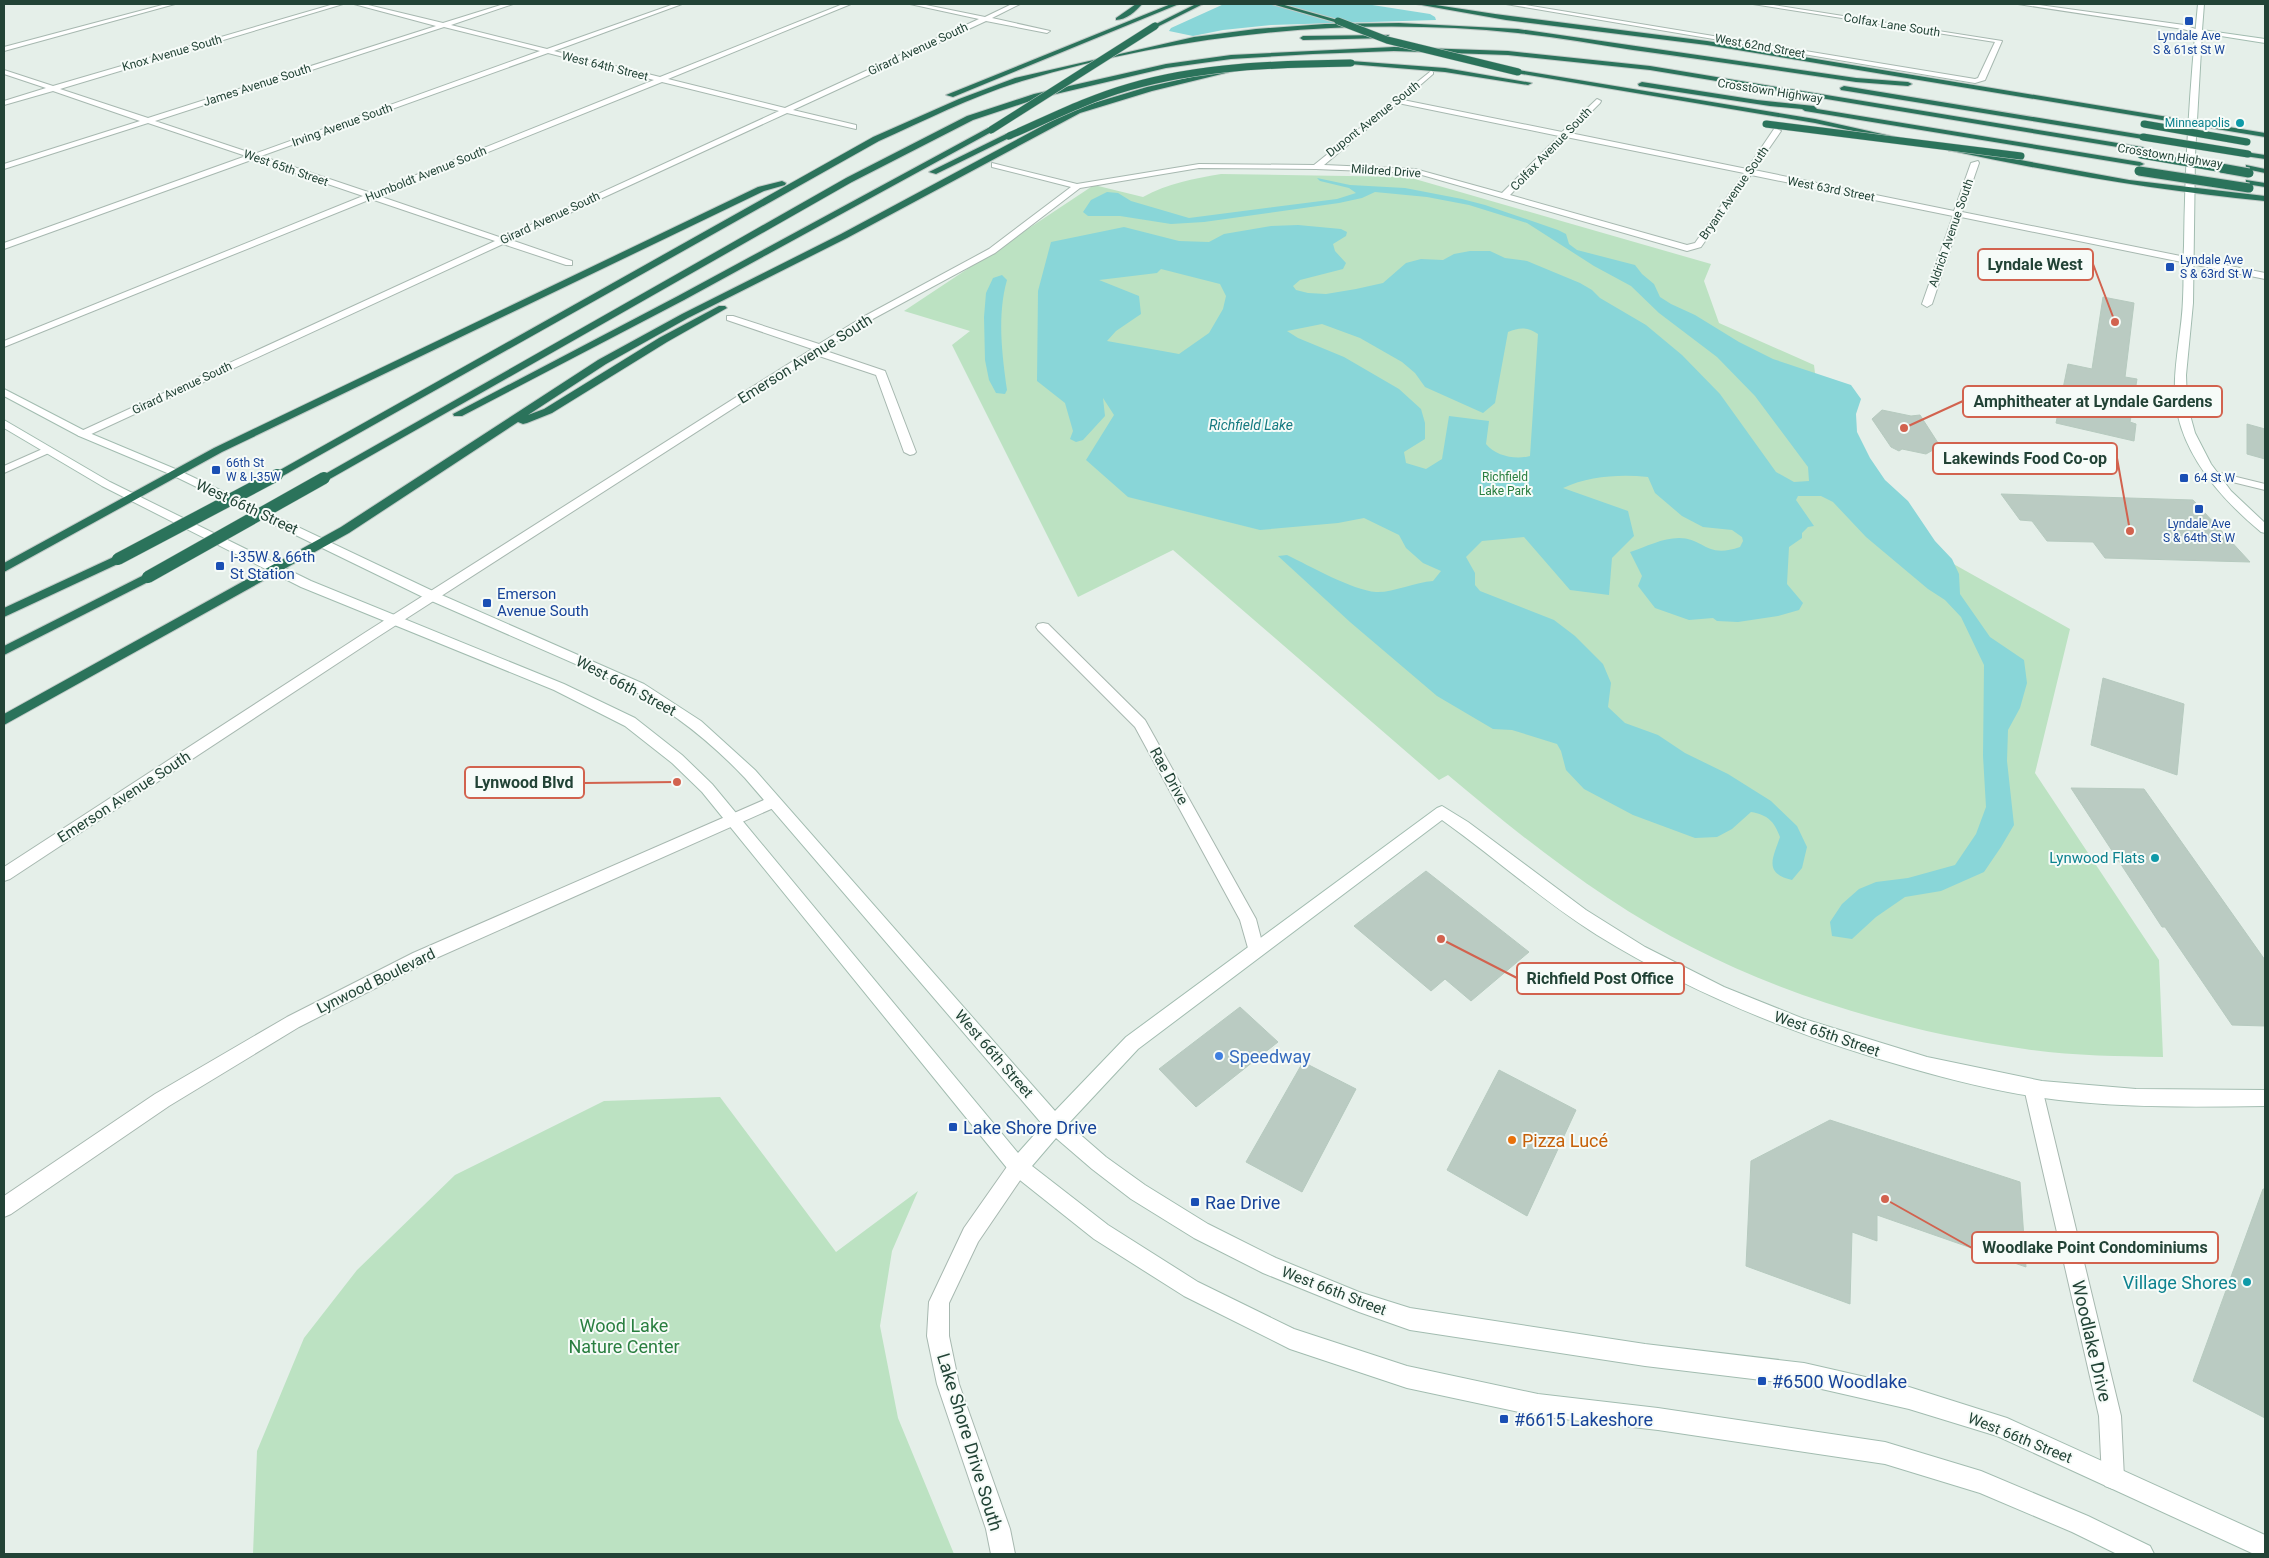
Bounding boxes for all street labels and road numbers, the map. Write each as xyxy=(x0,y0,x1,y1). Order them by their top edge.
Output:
street label: Colfax Lane South xyxy=(1843,10,1941,40)
street label: Girard Avenue South xyxy=(866,20,970,78)
street label: West 62nd Street xyxy=(1714,31,1806,61)
street label: Knox Avenue South xyxy=(121,32,223,74)
street label: West 64th Street xyxy=(560,48,650,84)
street label: James Avenue South xyxy=(201,61,313,109)
street label: Crosstown Highway xyxy=(1716,76,1824,106)
street label: Dupont Avenue South xyxy=(1323,78,1423,160)
street label: Irving Avenue South xyxy=(290,100,394,150)
street label: Colfax Avenue South xyxy=(1508,104,1594,194)
street label: Crosstown Highway xyxy=(2116,141,2224,171)
street label: Humboldt Avenue South xyxy=(363,143,489,205)
street label: Bryant Avenue South xyxy=(1697,144,1771,242)
street label: West 65th Street xyxy=(242,147,330,189)
street label: Mildred Drive xyxy=(1351,162,1421,180)
street label: West 63rd Street xyxy=(1786,174,1876,204)
street label: Aldrich Avenue South xyxy=(1926,177,1976,289)
street label: Girard Avenue South xyxy=(498,189,602,247)
street label: Emerson Avenue South xyxy=(735,310,875,408)
street label: Girard Avenue South xyxy=(130,359,234,417)
street label: West 66th Street xyxy=(193,475,301,539)
street label: West 66th Street xyxy=(573,652,679,720)
street label: Rae Drive xyxy=(1146,744,1192,808)
street label: Emerson Avenue South xyxy=(54,747,194,847)
street label: Lynwood Boulevard xyxy=(314,945,438,1017)
street label: West 66th Street xyxy=(951,1006,1037,1102)
street label: West 65th Street xyxy=(1772,1007,1882,1061)
street label: West 66th Street xyxy=(1279,1263,1389,1319)
street label: Woodlake Drive xyxy=(2068,1278,2116,1404)
street label: Lake Shore Drive South xyxy=(933,1351,1007,1533)
street label: West 66th Street xyxy=(1965,1409,2075,1467)

